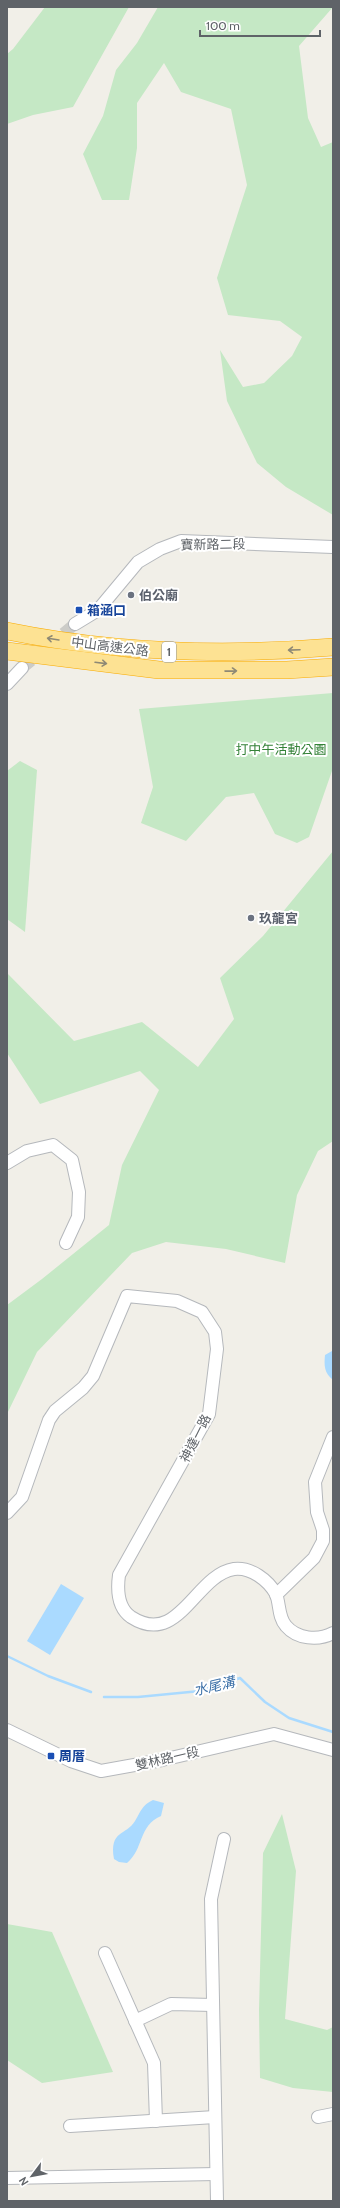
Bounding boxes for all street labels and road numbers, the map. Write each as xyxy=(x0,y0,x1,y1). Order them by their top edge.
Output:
street label: 寶新路二段 xyxy=(180,535,246,553)
street label: 中山高速公路 xyxy=(70,633,150,659)
road number: 1 xyxy=(162,642,176,662)
street label: 神達一路 xyxy=(176,1411,214,1465)
street label: 雙林路一段 xyxy=(134,1743,200,1773)

